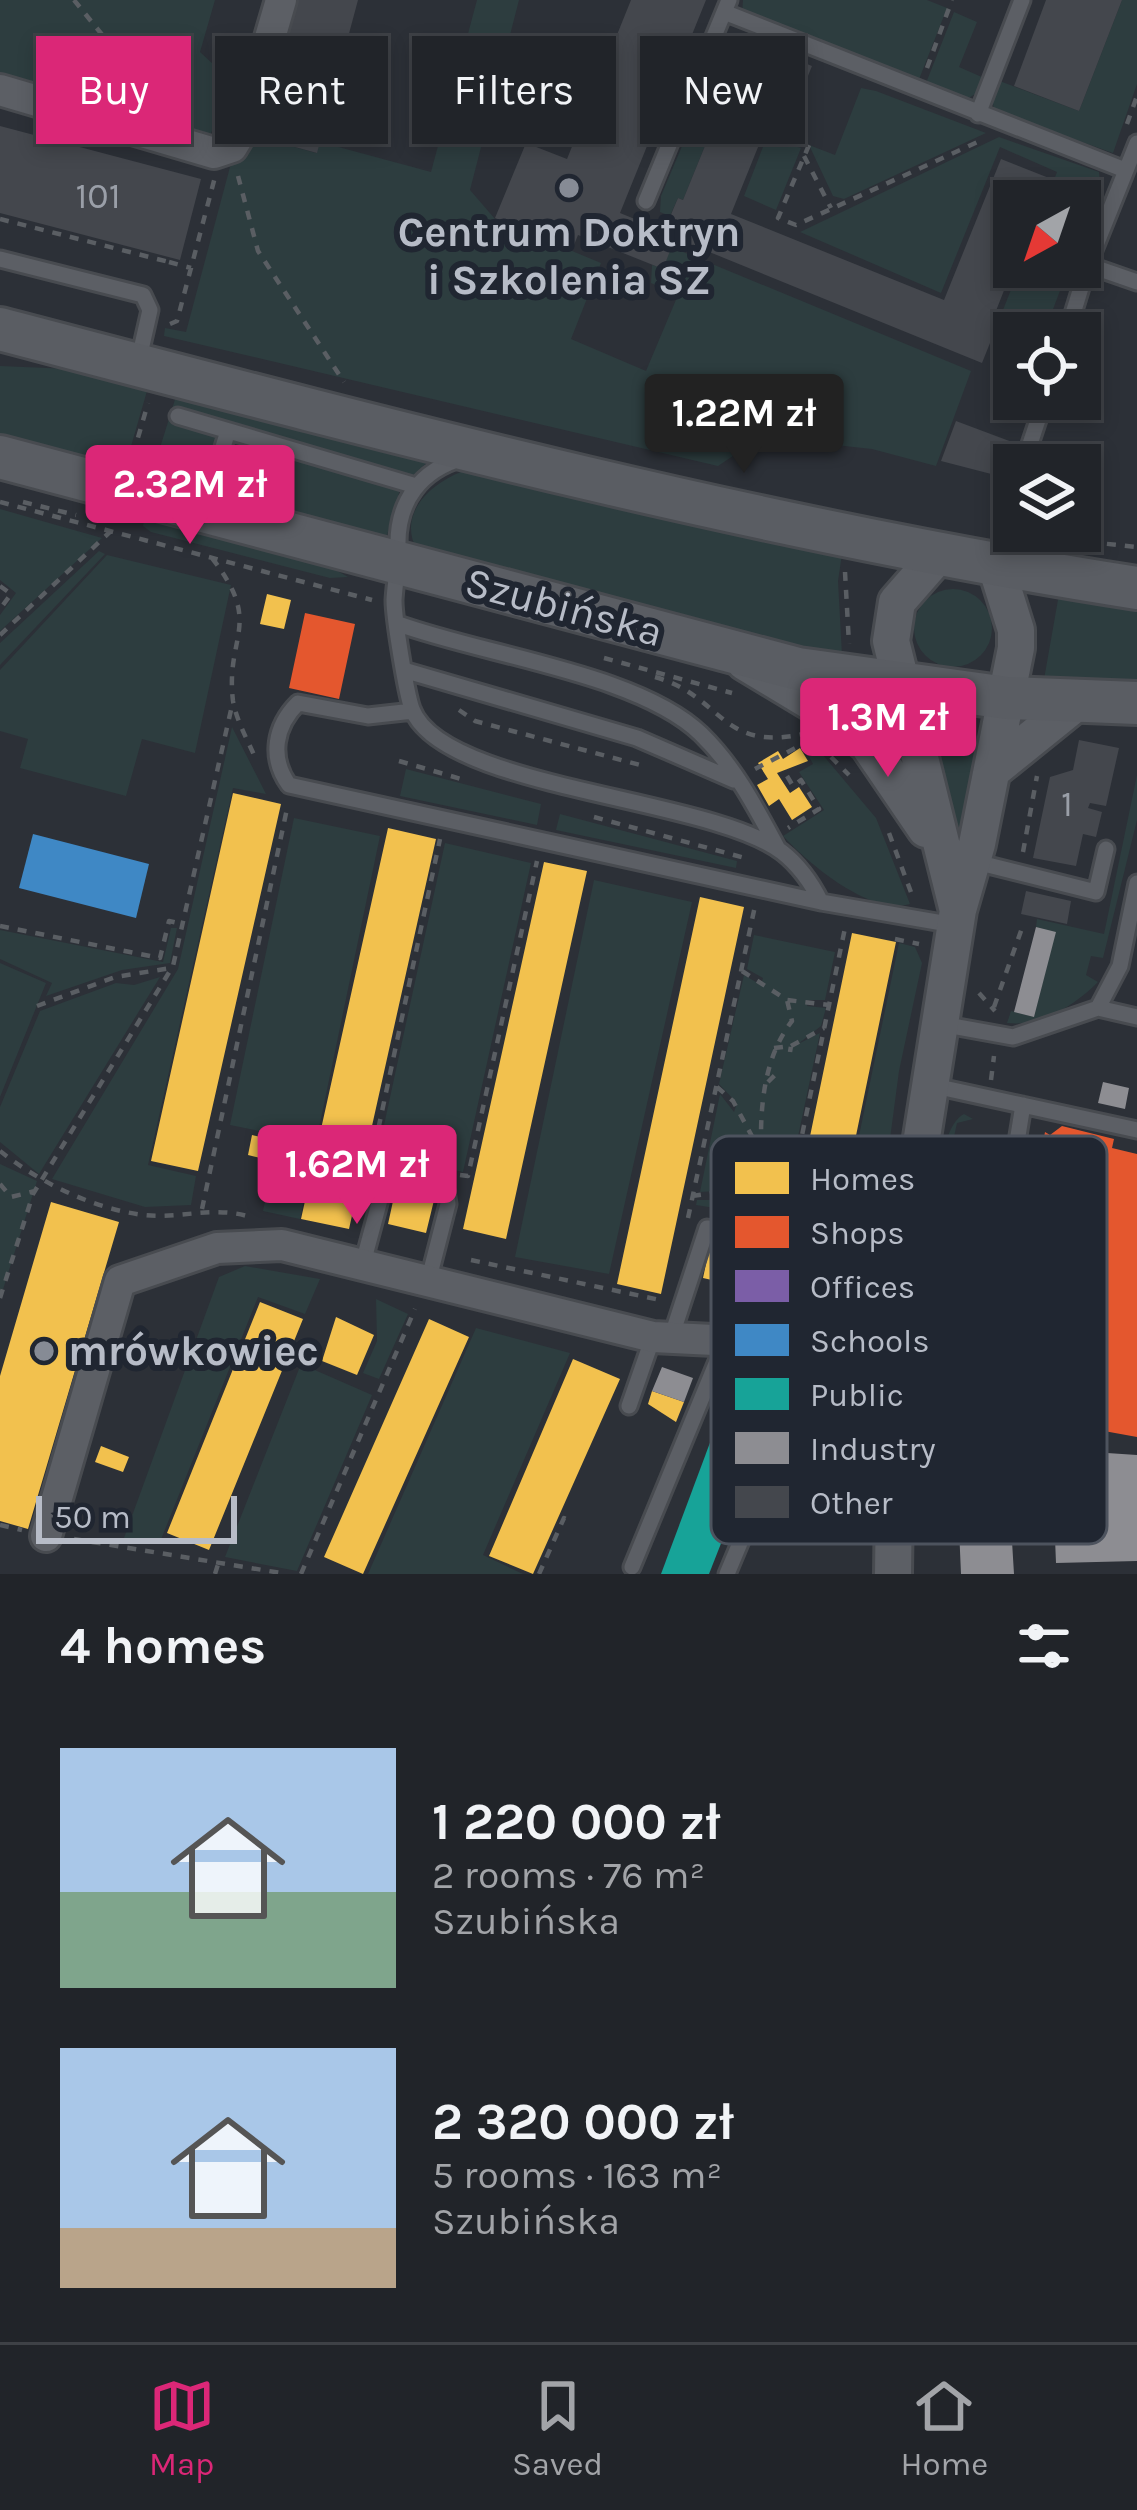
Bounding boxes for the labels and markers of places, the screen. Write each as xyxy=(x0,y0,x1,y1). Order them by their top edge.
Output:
marker: Centrum Doktryn i Szkolenia SZ xyxy=(556,175,582,201)
place label: Centrum Doktryn i Szkolenia SZ xyxy=(398,207,740,305)
pin: 1.22M zł xyxy=(620,374,868,476)
pin: 2.32M zł xyxy=(66,445,314,547)
pin: 1.3M zł xyxy=(777,678,999,780)
pin: 1.62M zł xyxy=(233,1125,481,1227)
place label: mrówkowiec xyxy=(68,1326,319,1376)
marker: mrówkowiec xyxy=(31,1338,57,1364)

